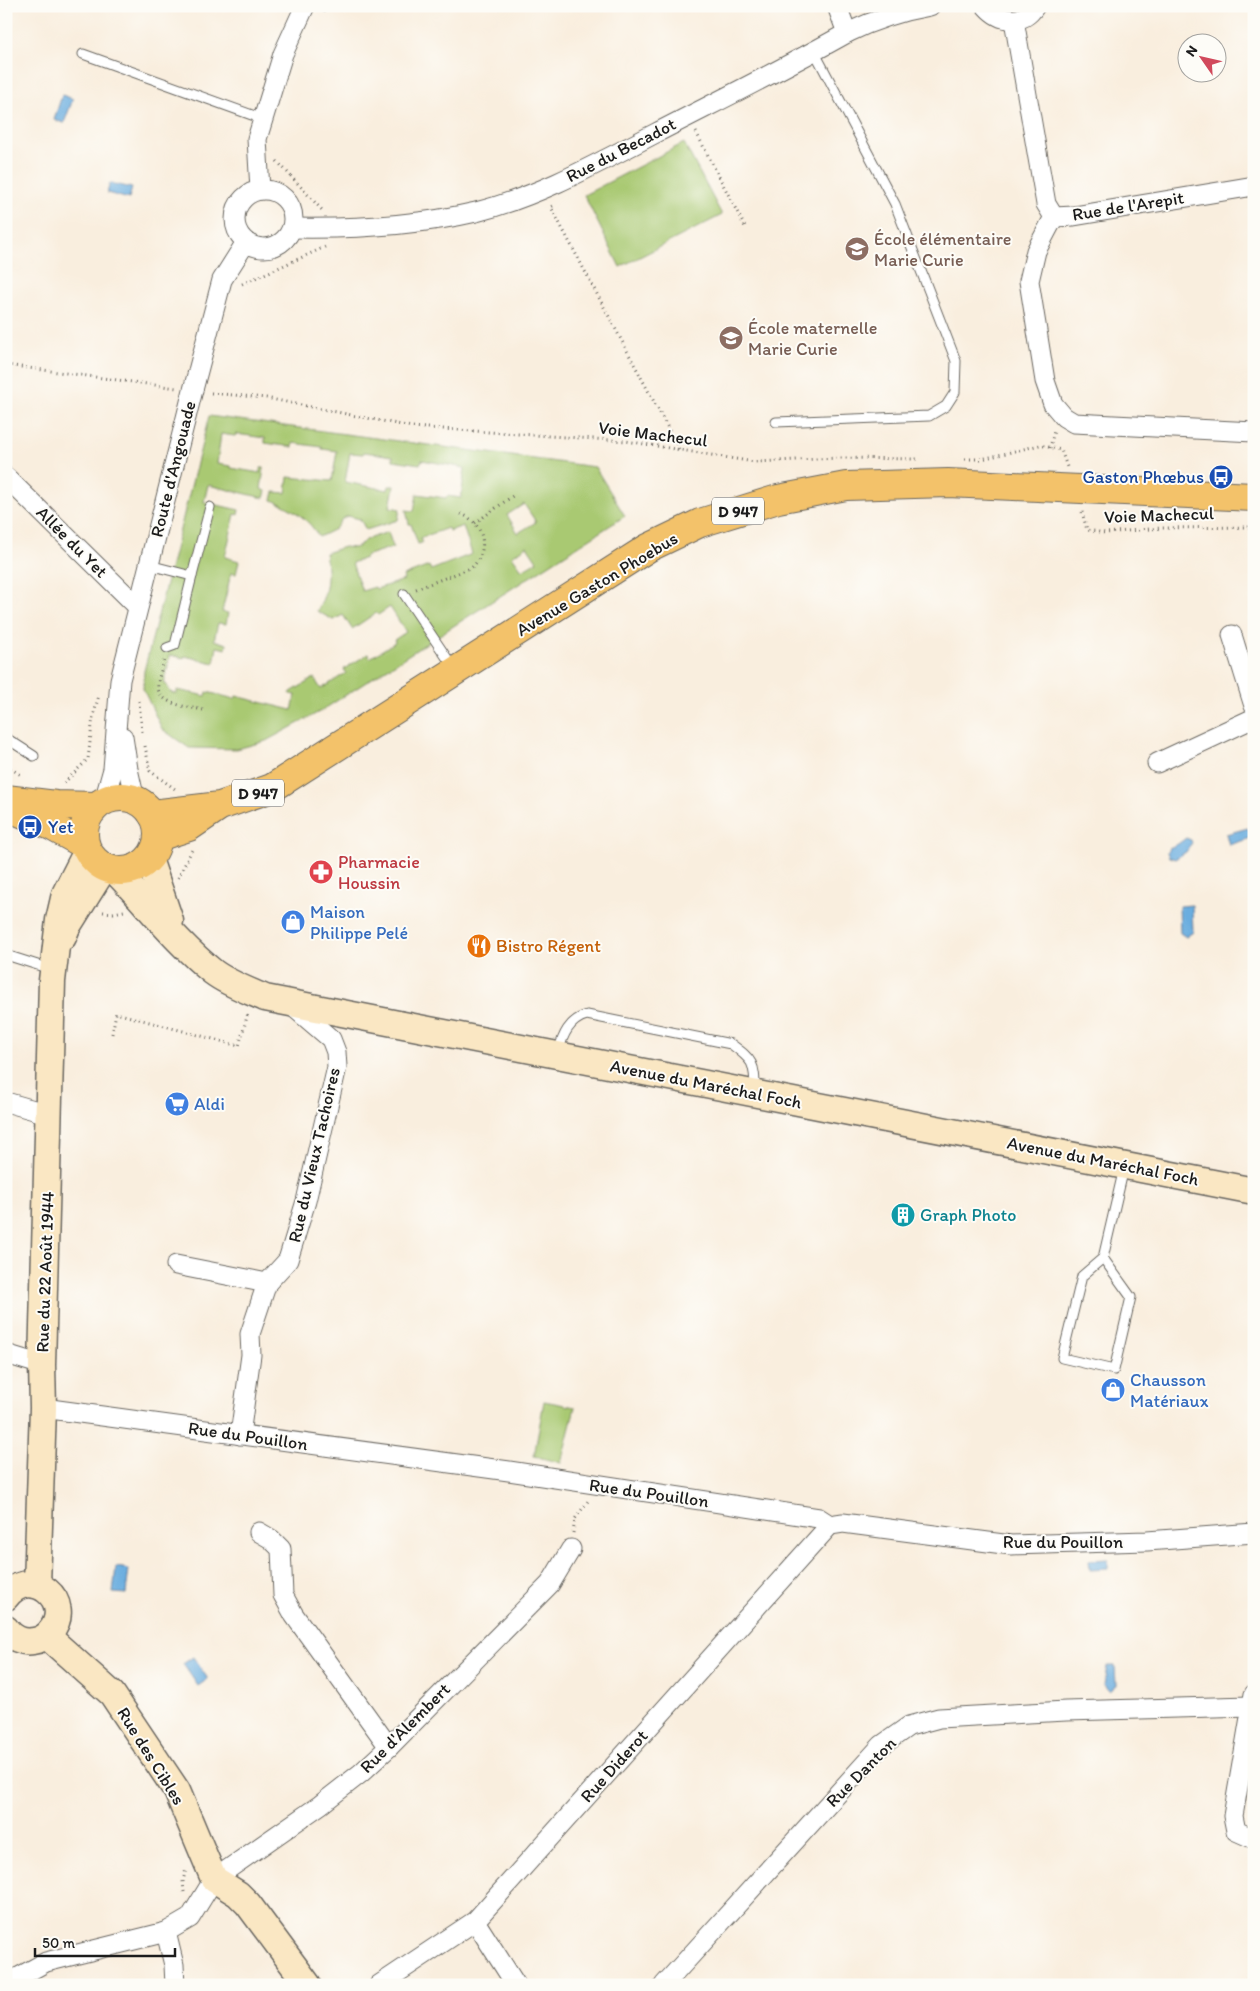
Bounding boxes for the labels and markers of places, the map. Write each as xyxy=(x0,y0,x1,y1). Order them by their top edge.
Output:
place label: École élémentaire Marie Curie xyxy=(874,228,1012,271)
school or university icon: École élémentaire Marie Curie xyxy=(844,236,870,262)
place label: École maternelle Marie Curie xyxy=(748,317,878,360)
school or university icon: École maternelle Marie Curie xyxy=(718,325,744,351)
bus stop icon: Gaston Phœbus xyxy=(1208,464,1234,490)
place label: Gaston Phœbus xyxy=(1083,466,1204,488)
bus stop icon: Yet xyxy=(17,814,43,840)
place label: Yet xyxy=(48,816,74,838)
place label: Pharmacie Houssin xyxy=(338,851,420,894)
pharmacy icon: Pharmacie Houssin xyxy=(308,859,334,885)
place label: Maison Philippe Pelé xyxy=(310,901,408,944)
shop icon: Maison Philippe Pelé xyxy=(280,909,306,935)
restaurant icon: Bistro Régent xyxy=(466,933,492,959)
place label: Bistro Régent xyxy=(496,935,601,957)
supermarket icon: Aldi xyxy=(164,1091,190,1117)
place label: Aldi xyxy=(194,1093,225,1115)
building icon: Graph Photo xyxy=(890,1202,916,1228)
place label: Graph Photo xyxy=(920,1204,1016,1226)
place label: Chausson Matériaux xyxy=(1130,1369,1208,1412)
shop icon: Chausson Matériaux xyxy=(1100,1377,1126,1403)

